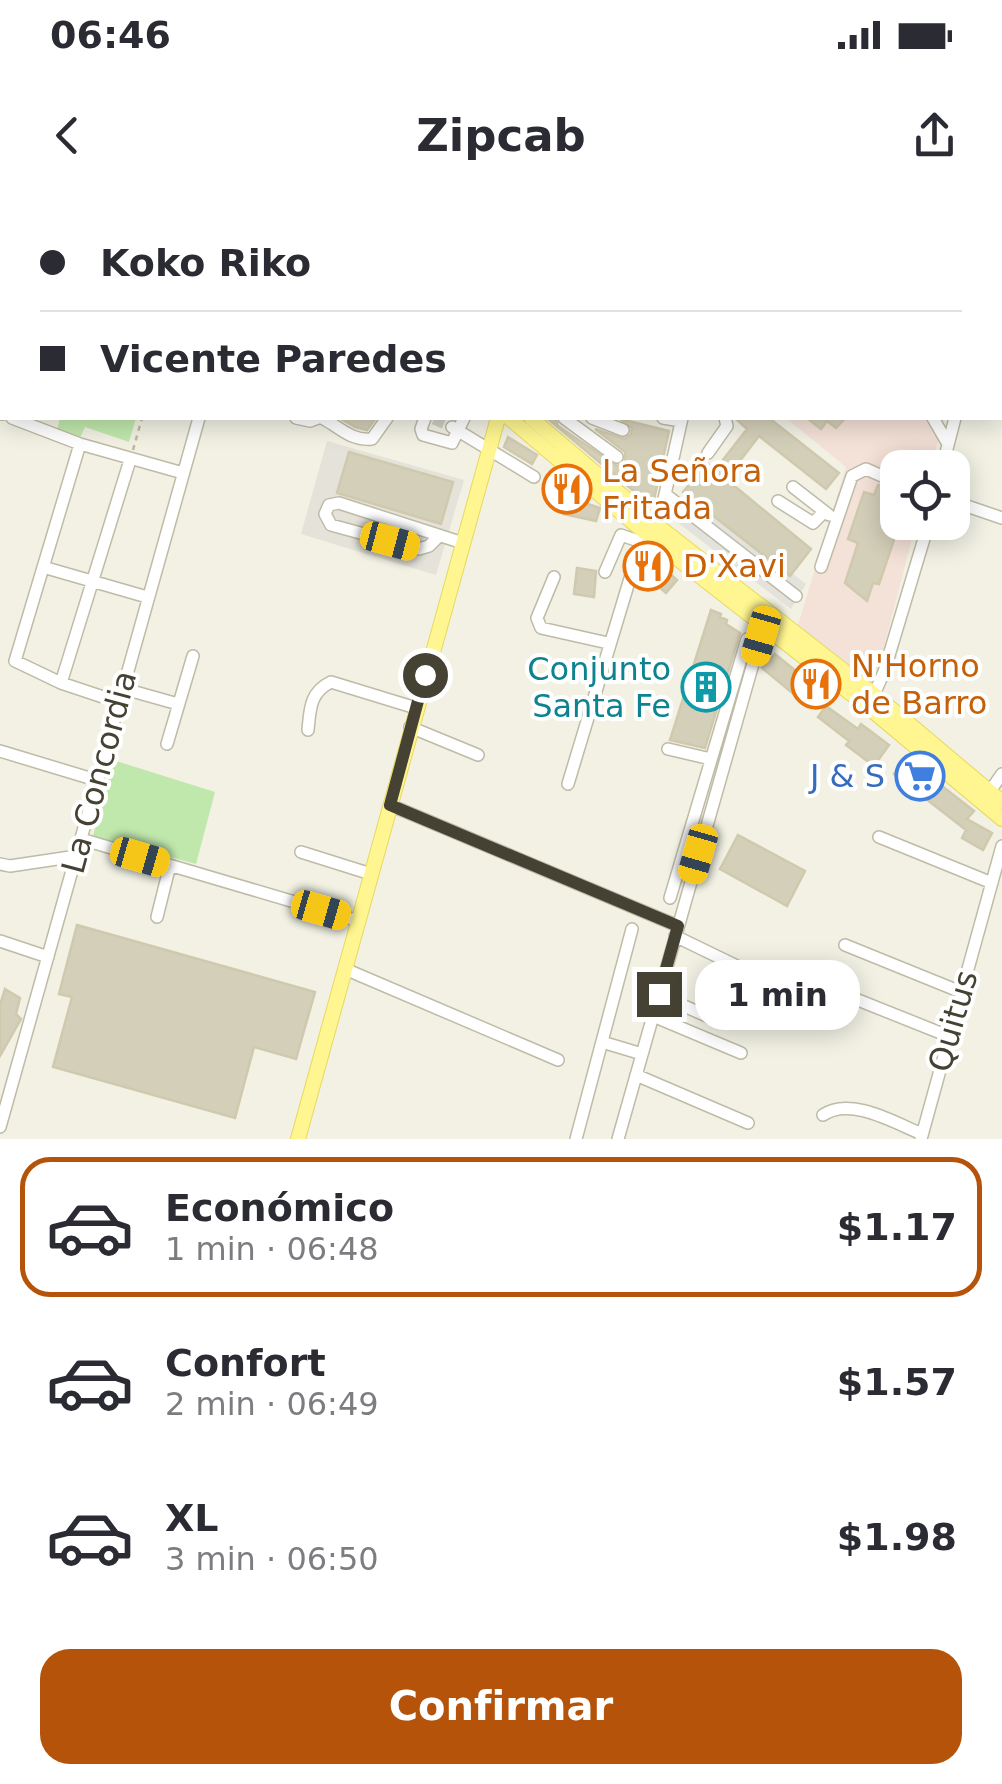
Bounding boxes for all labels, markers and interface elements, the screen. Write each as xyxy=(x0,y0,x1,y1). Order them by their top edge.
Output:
text: 06:46 xyxy=(50,13,171,57)
icon: back xyxy=(40,108,95,163)
icon: share xyxy=(907,108,962,163)
text: Zipcab xyxy=(416,109,586,162)
text: Koko Riko xyxy=(100,241,311,285)
text: Vicente Paredes xyxy=(100,337,447,381)
map controls xyxy=(880,450,970,540)
button: locate xyxy=(880,450,970,540)
place label: La Señora Fritada xyxy=(602,452,762,527)
restaurant icon: La Señora Fritada xyxy=(541,463,593,515)
car xyxy=(357,519,423,563)
restaurant icon: D'Xavi xyxy=(622,540,674,592)
place label: D'Xavi xyxy=(683,547,786,585)
car xyxy=(738,603,784,669)
place label: N'Horno de Barro xyxy=(851,647,987,722)
place label: Conjunto Santa Fe xyxy=(527,650,671,725)
route start xyxy=(403,653,448,698)
restaurant icon: N'Horno de Barro xyxy=(790,658,842,710)
building icon: Conjunto Santa Fe xyxy=(680,661,732,713)
street label: La Concordia xyxy=(54,666,144,878)
supermarket icon: J & S xyxy=(894,750,946,802)
place label: J & S xyxy=(808,757,885,795)
car xyxy=(675,821,721,887)
car xyxy=(107,834,173,880)
car xyxy=(288,887,354,933)
callout: 1 min xyxy=(694,959,859,1029)
street label: Quitus xyxy=(920,966,986,1076)
route end xyxy=(637,972,682,1017)
text: 1 min xyxy=(727,976,828,1014)
icon: car xyxy=(45,1182,135,1272)
text: Económico xyxy=(165,1186,394,1230)
text: $1.17 xyxy=(837,1205,957,1249)
text: 1 min · 06:48 xyxy=(165,1230,379,1268)
icon: car xyxy=(45,1337,135,1427)
text: Confort xyxy=(165,1341,326,1385)
text: $1.57 xyxy=(837,1360,957,1404)
text: 2 min · 06:49 xyxy=(165,1385,379,1423)
icon: car xyxy=(45,1492,135,1582)
text: XL xyxy=(165,1496,219,1540)
text: $1.98 xyxy=(837,1515,957,1559)
text: 3 min · 06:50 xyxy=(165,1540,379,1578)
button: Confirmar xyxy=(40,1649,962,1764)

